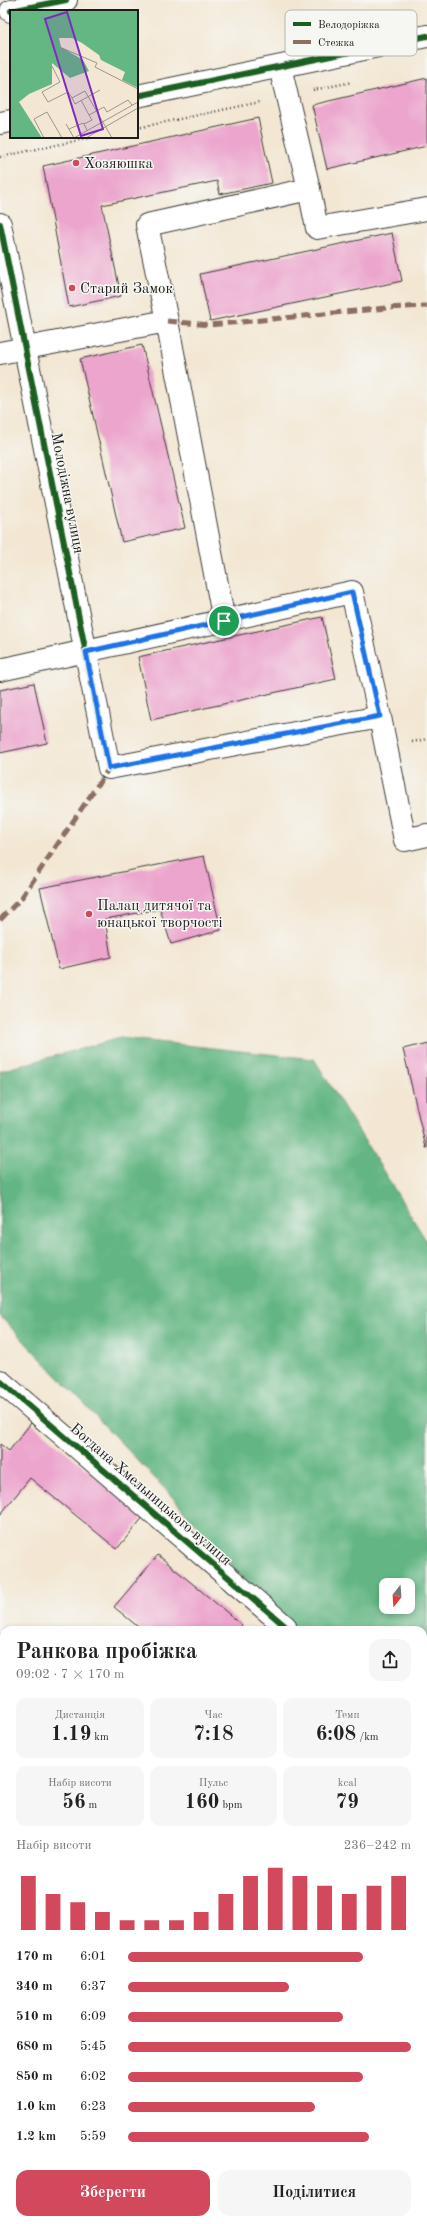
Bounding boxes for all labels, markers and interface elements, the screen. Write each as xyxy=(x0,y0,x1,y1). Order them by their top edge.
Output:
inset map xyxy=(10,10,138,138)
legend xyxy=(285,10,417,56)
text: Велодоріжка xyxy=(318,20,380,31)
text: Стежка xyxy=(318,38,355,49)
place label: Хозяюшка xyxy=(84,157,154,172)
marker: Хозяюшка xyxy=(71,158,81,168)
place label: Старий Замок xyxy=(80,282,174,297)
marker: Старий Замок xyxy=(67,283,77,293)
street label: Молодіжна вулиця xyxy=(47,432,86,555)
pin xyxy=(207,604,241,638)
icon: arrive xyxy=(213,610,235,632)
place label: Палац дитячої та юнацької творчості xyxy=(97,899,223,931)
marker: Палац дитячої та юнацької творчості xyxy=(84,909,94,919)
street label: Богдана Хмельницького вулиця xyxy=(67,1421,234,1569)
north arrow xyxy=(379,1578,415,1614)
map controls xyxy=(379,1578,415,1614)
button: share xyxy=(369,1639,411,1681)
text: Ранкова пробіжка xyxy=(16,1641,197,1663)
text: 09:02 · 7 × 170 m xyxy=(16,1668,124,1681)
text: Дистанція xyxy=(55,1710,105,1721)
text: Час xyxy=(204,1710,223,1721)
text: Темп xyxy=(335,1710,359,1721)
text: 1.19 xyxy=(51,1725,91,1745)
text: 7:18 xyxy=(193,1725,234,1745)
text: 6:08 xyxy=(316,1725,356,1745)
text: km xyxy=(91,1732,109,1743)
text: /km xyxy=(356,1732,379,1743)
text: Набір висоти xyxy=(48,1778,112,1789)
text: Пульс xyxy=(199,1778,228,1789)
text: kcal xyxy=(338,1778,357,1789)
text: 56 xyxy=(62,1793,86,1813)
text: 160 xyxy=(185,1793,219,1813)
text: 79 xyxy=(336,1793,359,1813)
text: m xyxy=(86,1800,97,1811)
text: bpm xyxy=(219,1800,242,1811)
text: Набір висоти xyxy=(16,1839,91,1852)
text: 236–242 m xyxy=(344,1839,411,1852)
text: 170 m xyxy=(16,1950,53,1963)
text: 6:01 xyxy=(80,1950,106,1963)
text: 340 m xyxy=(16,1980,53,1993)
text: 6:37 xyxy=(80,1980,106,1993)
text: 510 m xyxy=(16,2010,53,2023)
text: 6:09 xyxy=(80,2010,106,2023)
text: 680 m xyxy=(16,2040,53,2053)
text: 5:45 xyxy=(80,2040,106,2053)
text: 850 m xyxy=(16,2070,53,2083)
text: 6:02 xyxy=(80,2070,106,2083)
text: 1.0 km xyxy=(16,2100,56,2113)
text: 6:23 xyxy=(80,2100,106,2113)
text: 1.2 km xyxy=(16,2130,56,2143)
text: 5:59 xyxy=(80,2130,106,2143)
button: Зберегти xyxy=(16,2170,210,2216)
button: Поділитися xyxy=(218,2170,411,2216)

